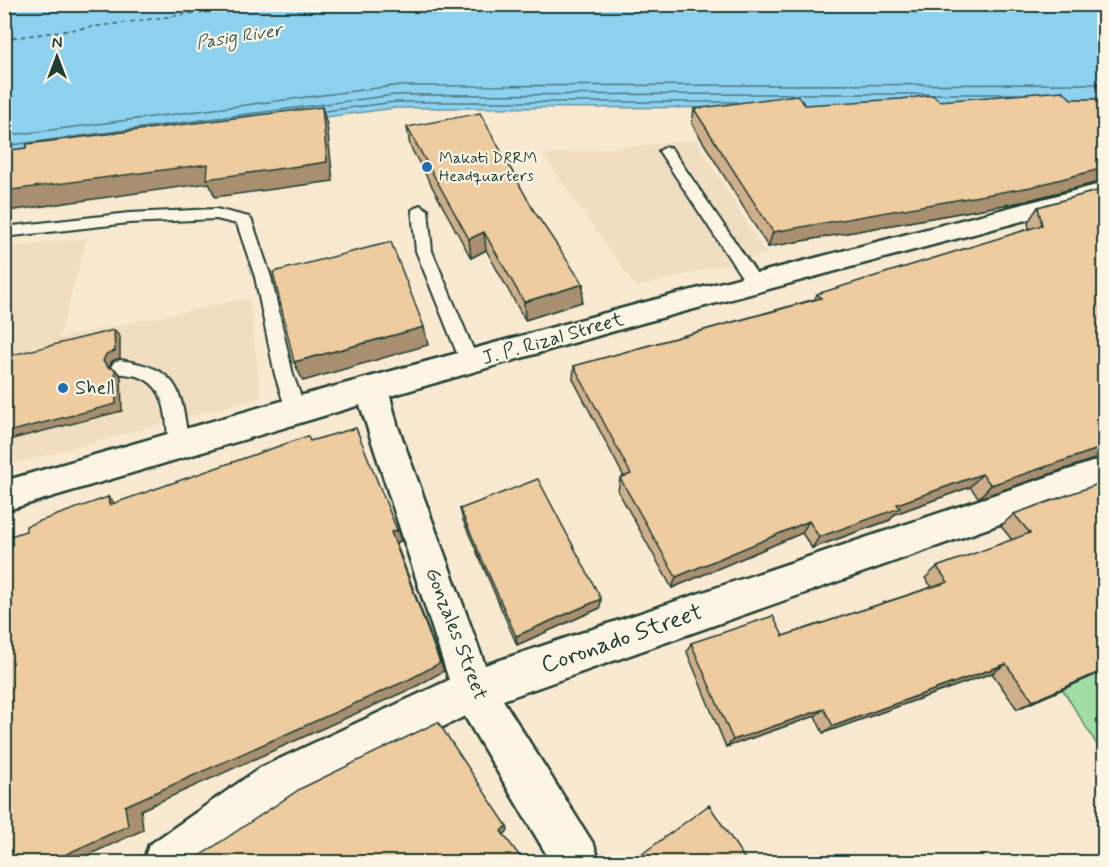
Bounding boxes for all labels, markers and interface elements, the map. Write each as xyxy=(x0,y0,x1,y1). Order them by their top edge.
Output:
water label: Pasig River xyxy=(194,18,286,58)
north arrow xyxy=(27,27,87,87)
text: N xyxy=(52,33,62,54)
place label: Makati DRRM Headquarters xyxy=(439,148,537,187)
marker: Makati DRRM Headquarters xyxy=(420,160,434,174)
street label: J. P. Rizal Street xyxy=(479,306,627,372)
place label: Shell xyxy=(75,375,115,402)
marker: Shell xyxy=(56,381,70,395)
street label: Gonzales Street xyxy=(418,564,494,704)
street label: Coronado Street xyxy=(537,597,707,681)

